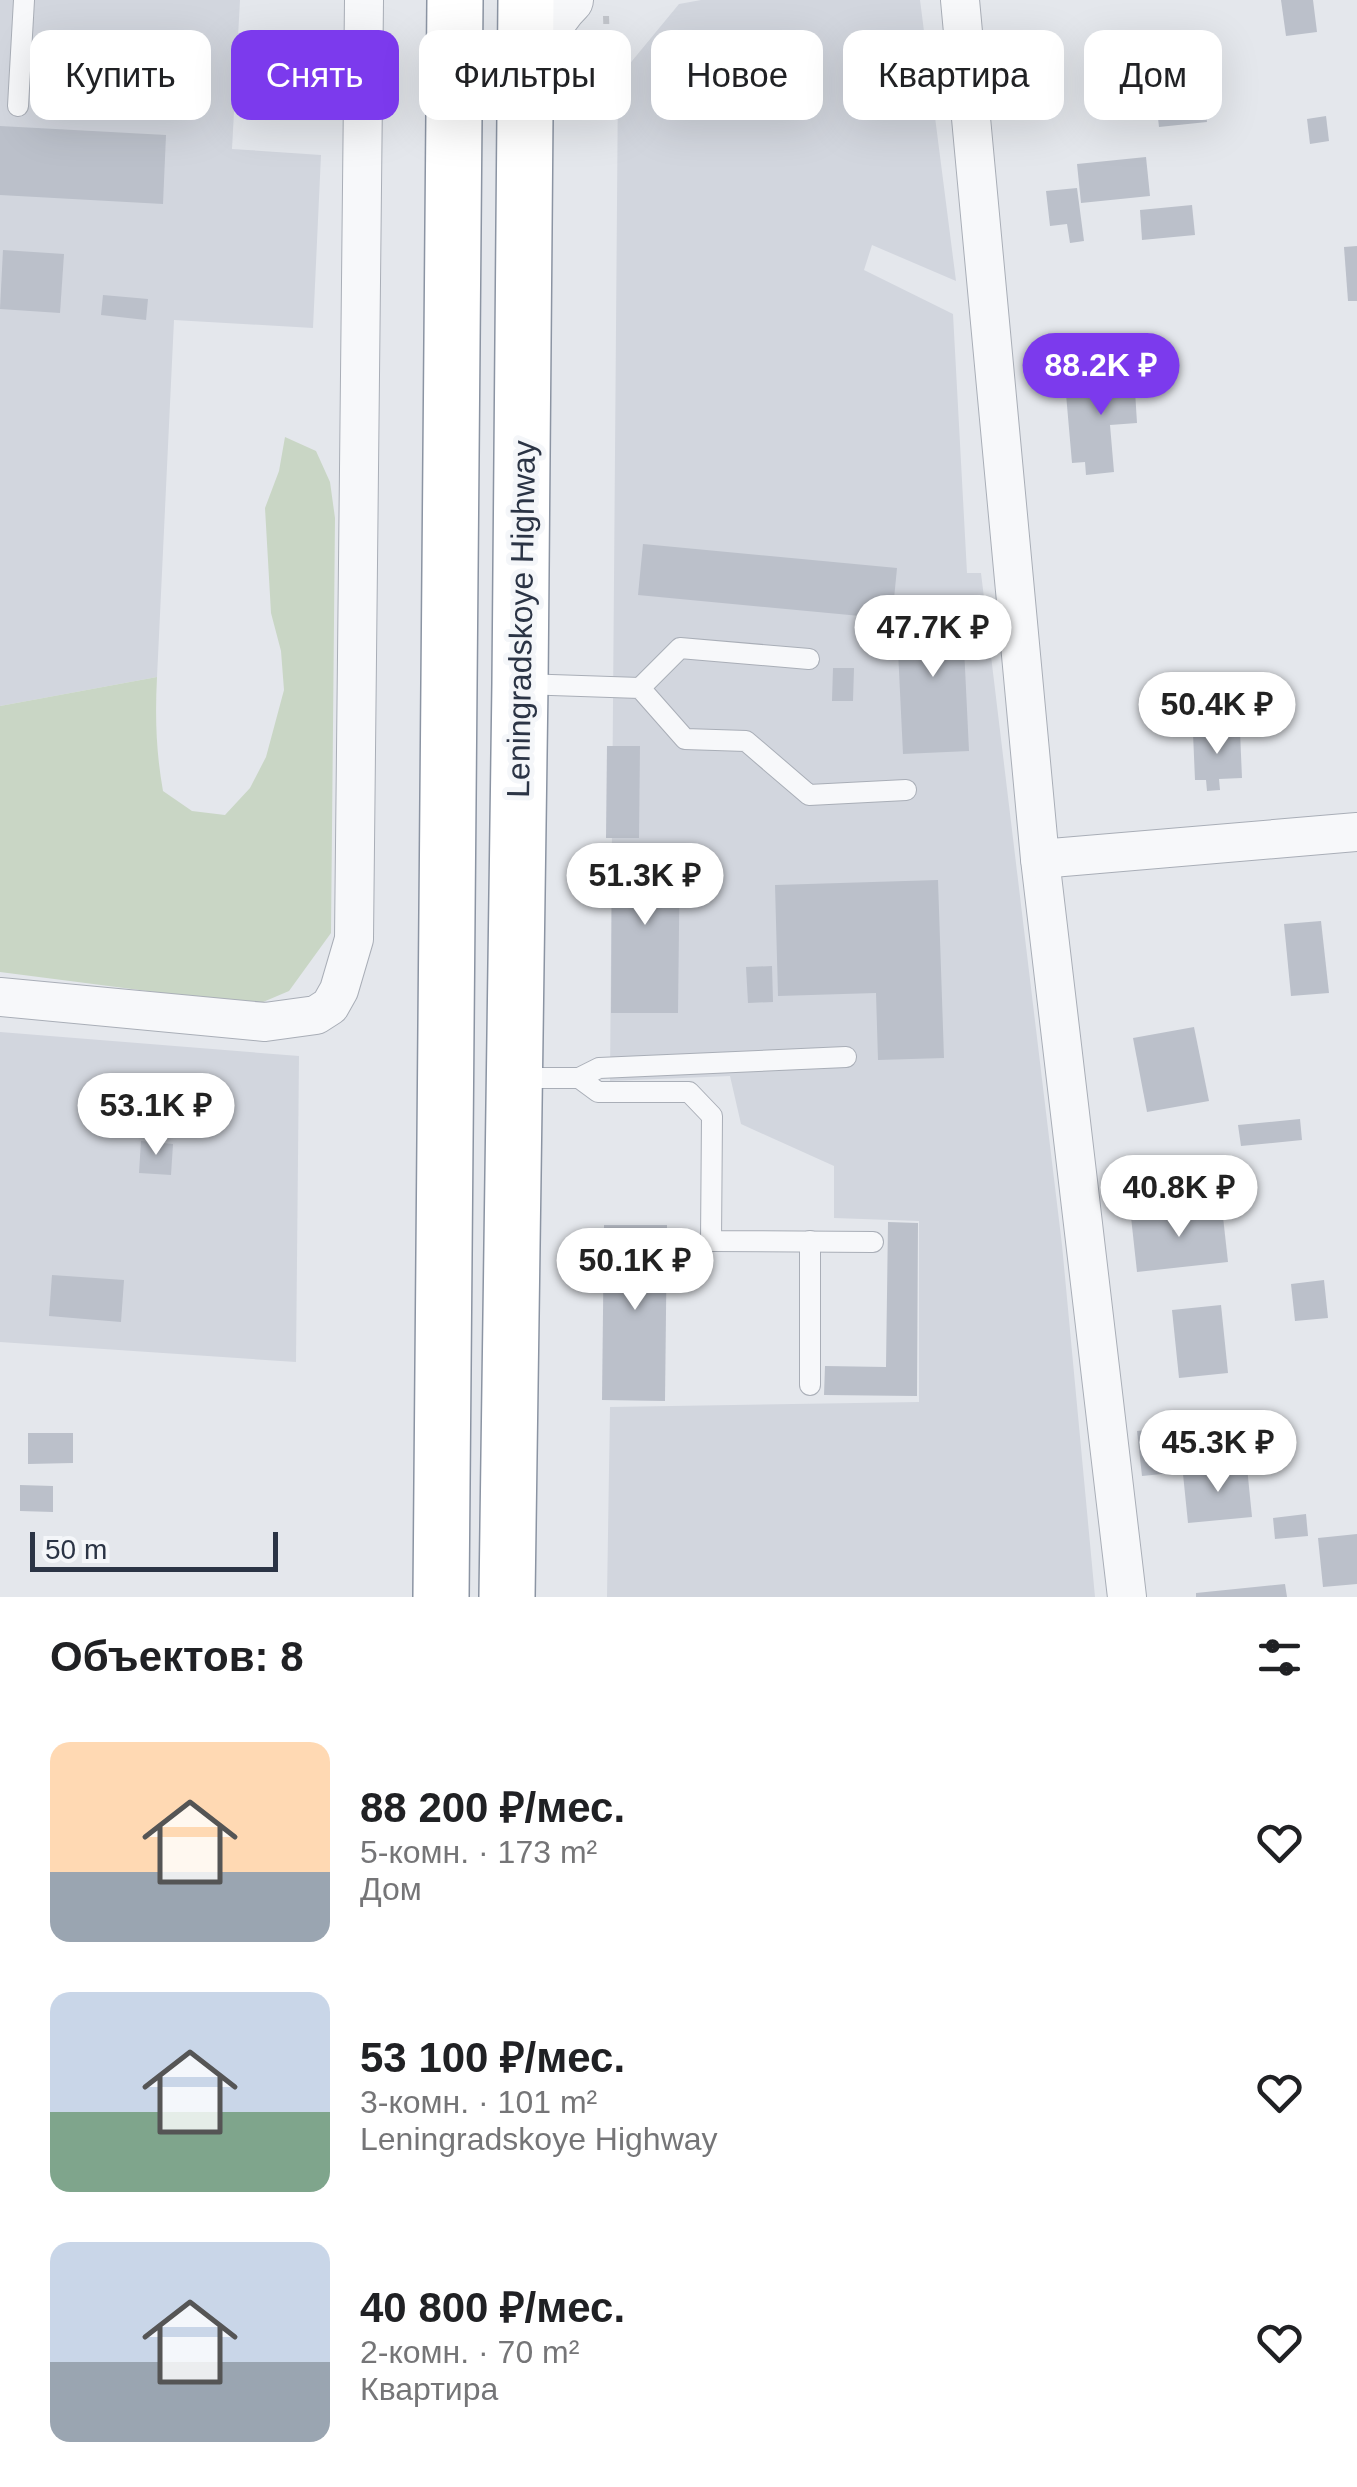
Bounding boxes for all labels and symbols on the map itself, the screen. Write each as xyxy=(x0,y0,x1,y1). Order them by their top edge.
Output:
pin: 88.2K ₽ xyxy=(1009,333,1193,418)
street label: Leningradskoye Highway xyxy=(500,440,542,798)
pin: 47.7K ₽ xyxy=(841,595,1025,680)
pin: 50.4K ₽ xyxy=(1125,672,1309,757)
pin: 51.3K ₽ xyxy=(553,843,737,928)
pin: 53.1K ₽ xyxy=(64,1073,248,1158)
pin: 40.8K ₽ xyxy=(1087,1155,1271,1240)
pin: 50.1K ₽ xyxy=(543,1228,727,1313)
pin: 45.3K ₽ xyxy=(1126,1410,1310,1495)
scale bar xyxy=(30,1527,278,1572)

